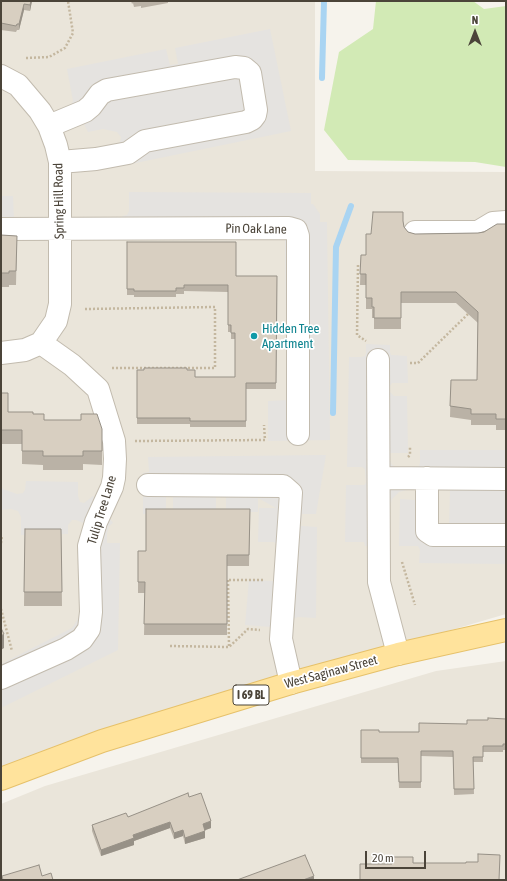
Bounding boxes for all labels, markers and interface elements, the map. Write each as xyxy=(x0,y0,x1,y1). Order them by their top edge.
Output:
north arrow xyxy=(455,12,495,52)
text: N xyxy=(472,14,478,26)
street label: Spring Hill Road xyxy=(51,163,67,239)
street label: Pin Oak Lane xyxy=(225,221,287,237)
place label: Hidden Tree Apartment xyxy=(262,321,319,352)
marker: Hidden Tree Apartment xyxy=(249,331,259,341)
street label: Tulip Tree Lane xyxy=(84,474,120,546)
street label: West Saginaw Street xyxy=(283,652,379,692)
road number: I 69 BL xyxy=(233,685,269,705)
scale bar xyxy=(367,843,428,869)
text: 20 m xyxy=(372,851,394,865)

